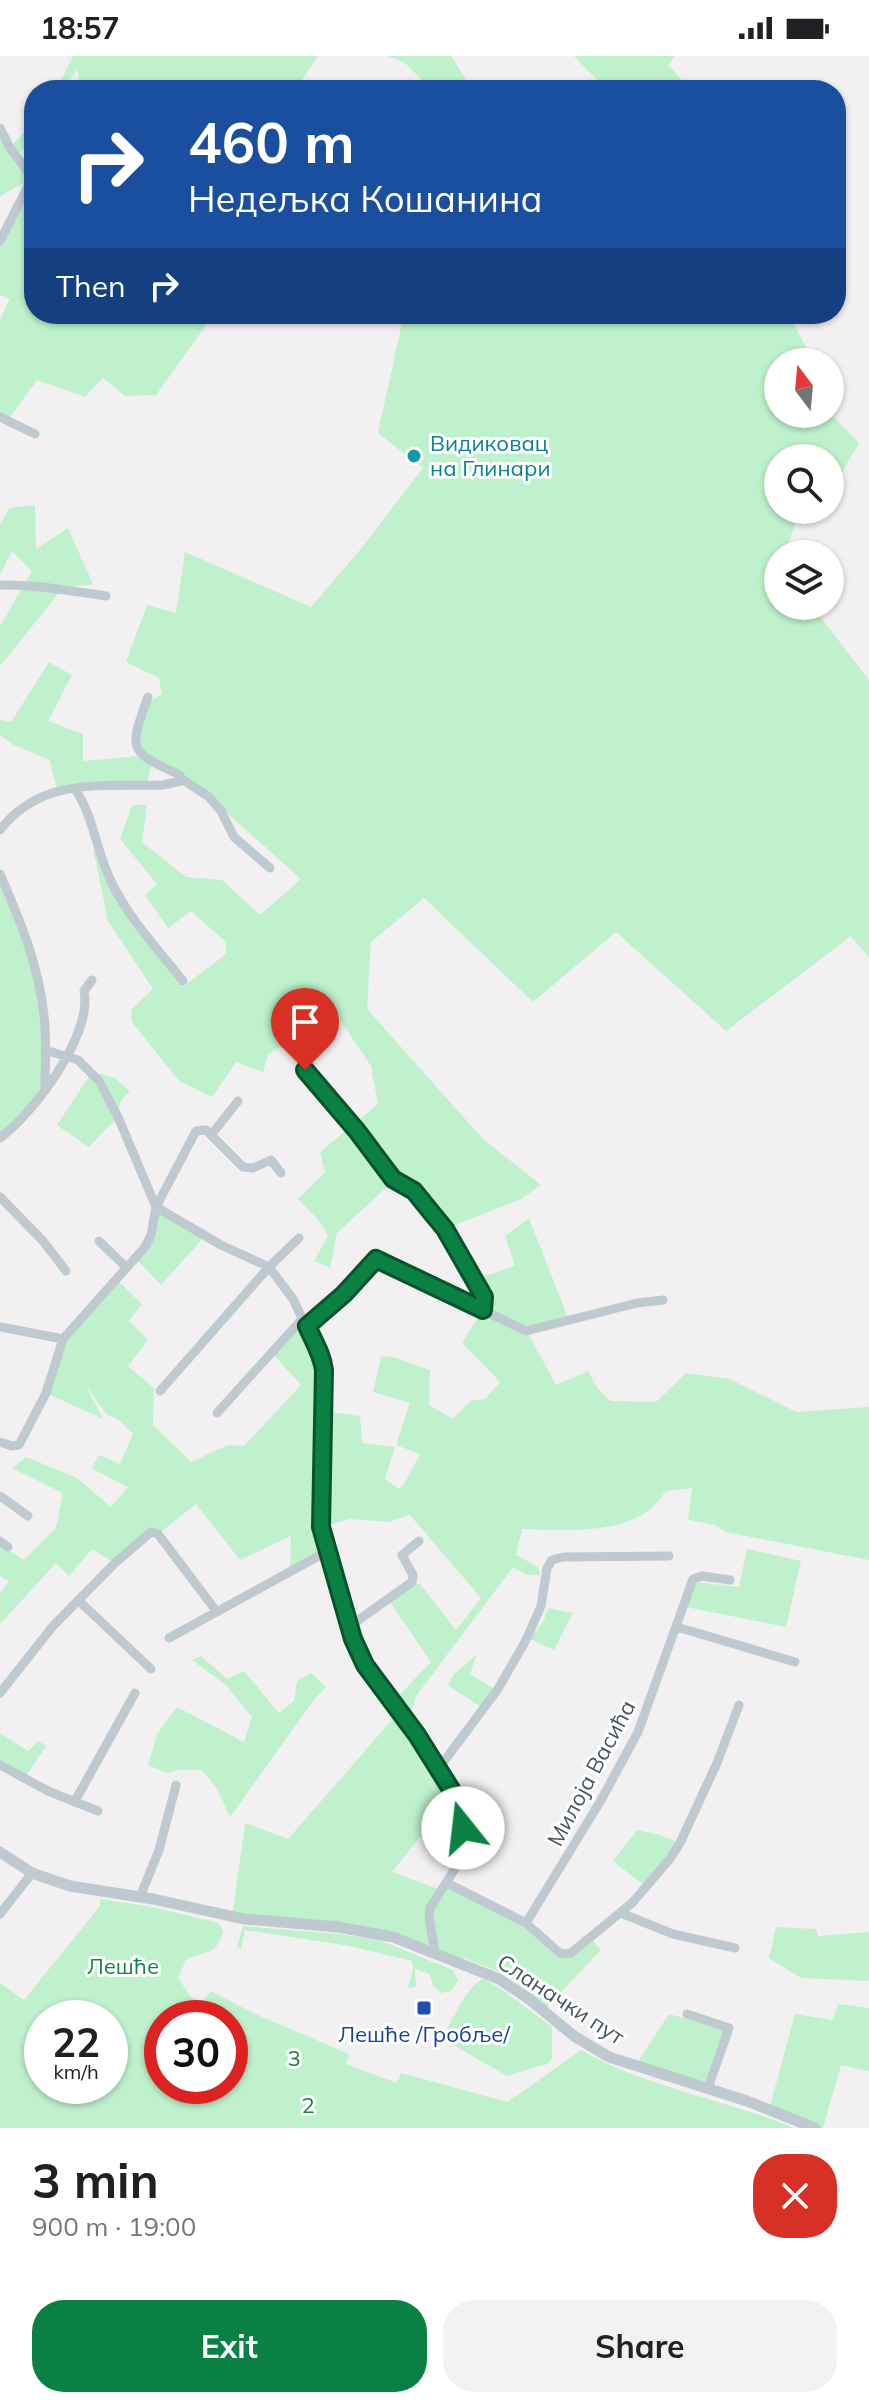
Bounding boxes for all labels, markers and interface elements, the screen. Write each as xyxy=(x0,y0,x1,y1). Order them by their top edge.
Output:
text: 18:57 xyxy=(40,9,119,47)
text: 460 m xyxy=(188,107,355,177)
icon: right xyxy=(56,112,160,216)
text: Недељка Кошанина xyxy=(188,176,542,221)
icon: right xyxy=(142,264,186,308)
text: Then xyxy=(56,267,126,305)
north arrow xyxy=(764,348,844,428)
map controls xyxy=(764,348,844,620)
place label: Видиковац на Глинари xyxy=(430,429,551,482)
button: search xyxy=(764,444,844,524)
marker: Видиковац на Глинари xyxy=(405,447,423,465)
button: layers xyxy=(764,540,844,620)
pin xyxy=(271,988,339,1070)
icon: arrive xyxy=(283,1000,327,1044)
street label: Милоја Васића xyxy=(541,1695,641,1851)
position arrow xyxy=(421,1786,505,1870)
street label: Сланачки пут xyxy=(492,1947,630,2051)
park label: Лешће xyxy=(87,1952,159,1980)
marker: Лешће /Гробље/ xyxy=(415,1999,433,2017)
speed limit sign: 30 xyxy=(144,2000,248,2104)
text: 22 xyxy=(52,2017,100,2067)
place label: Лешће /Гробље/ xyxy=(338,2020,511,2048)
park label: 3 xyxy=(287,2044,301,2072)
text: km/h xyxy=(53,2059,99,2084)
park label: 2 xyxy=(301,2091,315,2119)
text: 3 min xyxy=(32,2150,159,2210)
button: close xyxy=(753,2154,837,2238)
text: 900 m · 19:00 xyxy=(32,2210,196,2243)
button: Exit xyxy=(32,2300,427,2392)
button: Share xyxy=(443,2300,837,2392)

